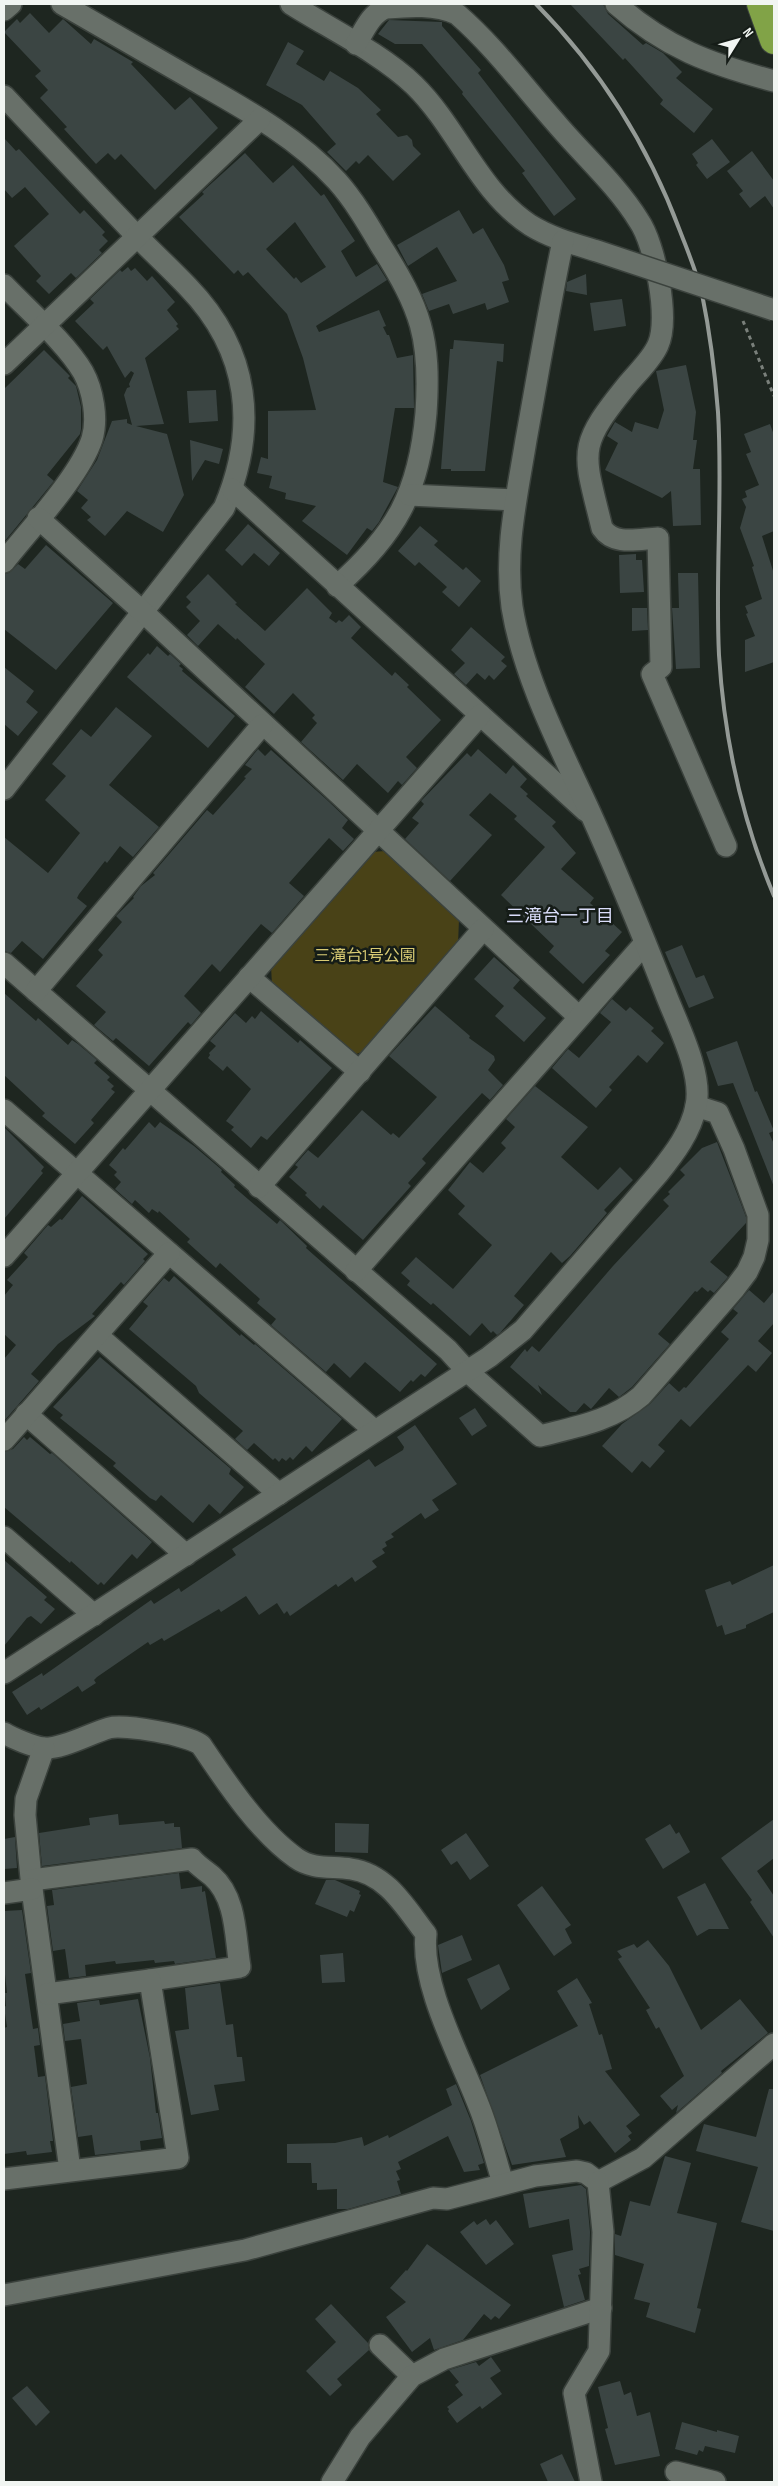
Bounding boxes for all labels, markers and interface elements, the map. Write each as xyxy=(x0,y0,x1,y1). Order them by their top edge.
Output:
north arrow xyxy=(713,15,763,65)
text: N xyxy=(739,24,757,41)
district label: 三滝台一丁目 xyxy=(506,906,614,927)
park label: 三滝台1号公園 xyxy=(314,947,416,966)

